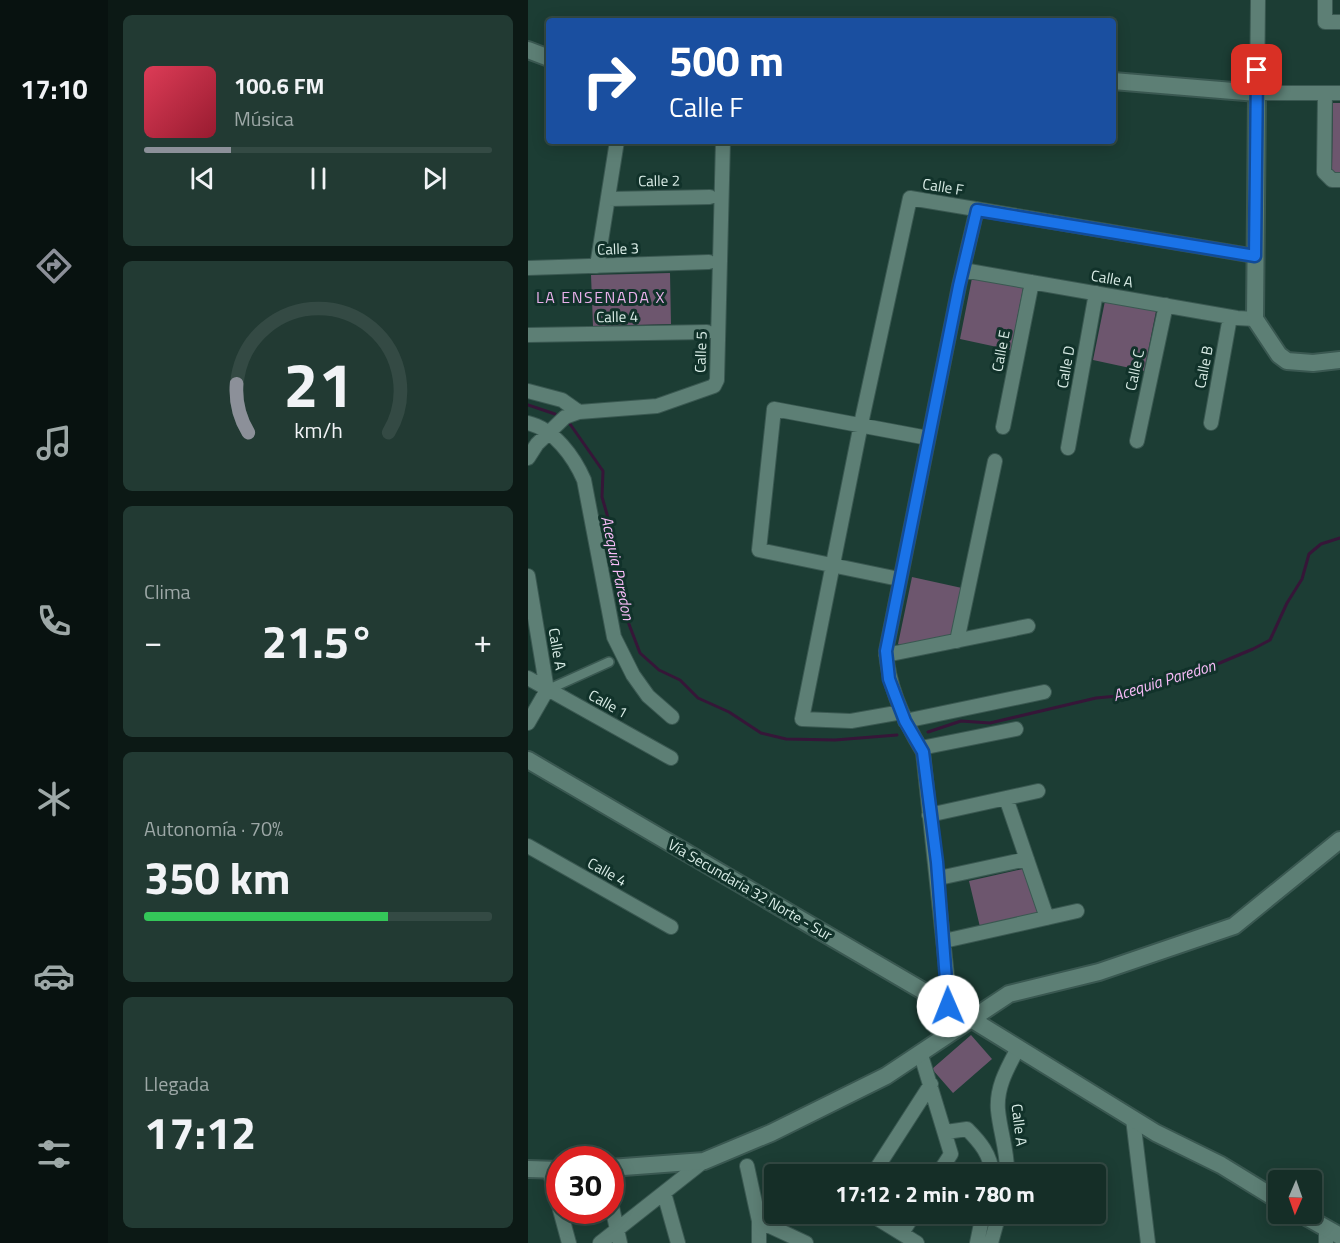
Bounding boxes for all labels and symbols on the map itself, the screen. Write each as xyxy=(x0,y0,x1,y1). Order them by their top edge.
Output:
pin xyxy=(1231,44,1282,95)
street label: Calle 2 xyxy=(638,169,680,192)
street label: Calle F xyxy=(921,172,965,201)
street label: Calle 3 xyxy=(597,236,639,261)
street label: Calle A xyxy=(1089,263,1135,294)
district label: LA ENSENADA X xyxy=(536,285,666,309)
street label: Calle 4 xyxy=(596,305,638,328)
street label: Calle E xyxy=(985,328,1016,374)
street label: Calle 5 xyxy=(688,331,713,373)
street label: Calle D xyxy=(1050,344,1081,390)
street label: Calle B xyxy=(1188,344,1219,390)
street label: Calle C xyxy=(1119,347,1150,393)
water label: Acequia Paredon xyxy=(595,514,641,623)
street label: Calle A xyxy=(542,626,573,672)
water label: Acequia Paredon xyxy=(1110,653,1219,707)
street label: Calle 1 xyxy=(584,683,632,724)
street label: Vía Secundaria 32 Norte - Sur xyxy=(664,833,837,946)
street label: Calle 4 xyxy=(583,851,631,892)
position arrow xyxy=(916,974,980,1038)
street label: Calle A xyxy=(1005,1102,1034,1147)
speed limit sign: 30 xyxy=(546,1146,624,1224)
north arrow xyxy=(1268,1170,1322,1224)

